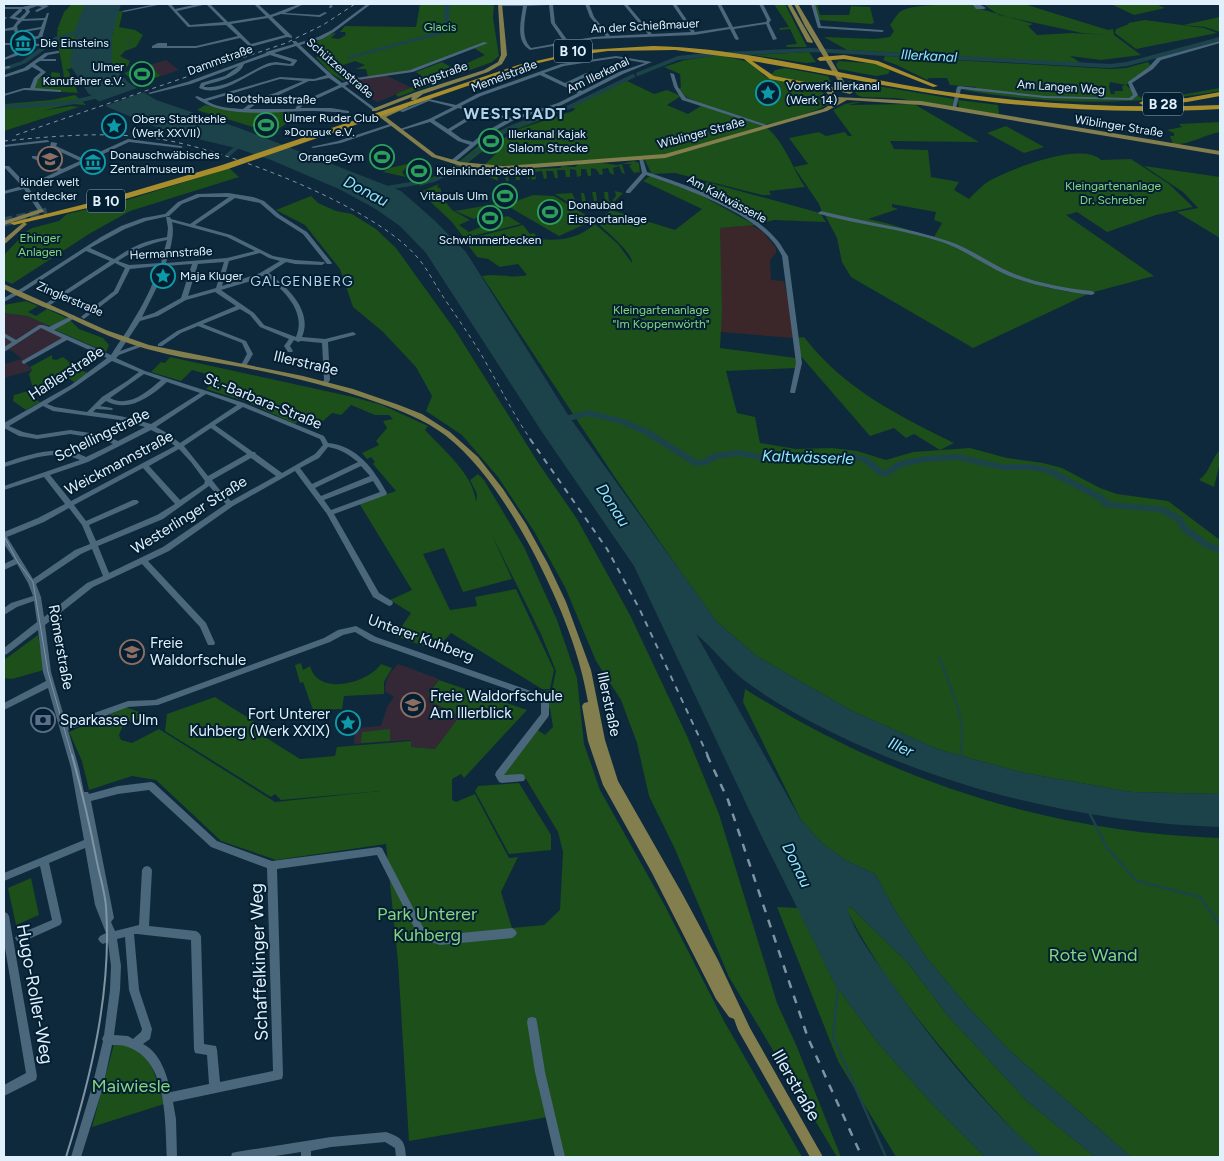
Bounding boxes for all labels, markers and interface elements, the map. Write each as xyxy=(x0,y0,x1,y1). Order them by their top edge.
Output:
street label: An der Schießmauer xyxy=(590,16,700,36)
park label: Glacis xyxy=(424,20,457,34)
museum icon: Die Einsteins xyxy=(10,30,36,56)
street label: Schützenstraße xyxy=(303,35,377,101)
place label: Die Einsteins xyxy=(40,36,109,50)
road number: B 10 xyxy=(554,40,592,62)
street label: Dammstraße xyxy=(185,42,255,78)
water label: Illerkanal xyxy=(900,46,959,66)
street label: Am Illerkanal xyxy=(564,54,632,96)
street label: Memelstraße xyxy=(469,57,539,95)
street label: Ringstraße xyxy=(411,58,470,91)
place label: Ulmer Kanufahrer e.V. xyxy=(43,60,124,88)
sports icon: Ulmer Kanufahrer e.V. xyxy=(129,61,155,87)
street label: Am Langen Weg xyxy=(1016,77,1106,97)
place label: Vorwerk Illerkanal (Werk 14) xyxy=(786,79,880,107)
place icon: Vorwerk Illerkanal (Werk 14) xyxy=(755,80,781,106)
street label: Bootshausstraße xyxy=(226,91,317,107)
road number: B 28 xyxy=(1143,92,1183,116)
district label: WESTSTADT xyxy=(464,104,566,123)
place label: Ulmer Ruder Club »Donau« e.V. xyxy=(284,111,379,139)
place label: Obere Stadtkehle (Werk XXVII) xyxy=(132,112,227,140)
sports icon: Ulmer Ruder Club »Donau« e.V. xyxy=(253,112,279,138)
street label: Wiblinger Straße xyxy=(1074,112,1165,140)
place icon: Obere Stadtkehle (Werk XXVII) xyxy=(101,113,127,139)
street label: Wiblinger Straße xyxy=(656,115,746,151)
place label: Illerkanal Kajak Slalom Strecke xyxy=(508,127,589,155)
sports icon: Illerkanal Kajak Slalom Strecke xyxy=(478,128,504,154)
sports icon: OrangeGym xyxy=(369,144,395,170)
school or university icon: kinder welt entdecker xyxy=(37,146,63,172)
place label: Donauschwäbisches Zentralmuseum xyxy=(110,148,220,176)
museum icon: Donauschwäbisches Zentralmuseum xyxy=(80,149,106,175)
place label: OrangeGym xyxy=(299,150,364,164)
sports icon: Kleinkinderbecken xyxy=(406,158,432,184)
place label: Kleinkinderbecken xyxy=(436,164,534,178)
water label: Donau xyxy=(340,172,392,210)
street label: Am Kaltwässerle xyxy=(685,172,770,226)
place label: kinder welt entdecker xyxy=(21,175,80,203)
park label: Kleingartenanlage Dr. Schreber xyxy=(1065,179,1162,207)
sports icon: Vitapuls Ulm xyxy=(492,183,518,209)
place label: Vitapuls Ulm xyxy=(420,189,488,203)
road number: B 10 xyxy=(87,190,125,212)
place label: Donaubad Eissportanlage xyxy=(568,198,647,226)
sports icon: Donaubad Eissportanlage xyxy=(537,199,563,225)
sports icon: Schwimmerbecken xyxy=(477,205,503,231)
park label: Ehinger Anlagen xyxy=(18,231,62,259)
place label: Schwimmerbecken xyxy=(439,233,542,247)
street label: Hermannstraße xyxy=(129,244,213,262)
place icon: Maja Kluger xyxy=(150,263,176,289)
place label: Maja Kluger xyxy=(180,269,243,283)
district label: GALGENBERG xyxy=(250,273,354,290)
street label: Zinglerstraße xyxy=(35,279,106,320)
park label: Kleingartenanlage "Im Koppenwörth" xyxy=(612,303,710,331)
street label: Haßlerstraße xyxy=(25,342,107,404)
street label: Illerstraße xyxy=(272,347,340,379)
street label: St.-Barbara-Straße xyxy=(201,369,325,433)
street label: Schellingstraße xyxy=(52,404,152,466)
street label: Weickmannstraße xyxy=(62,427,176,499)
water label: Kaltwässerle xyxy=(762,446,855,468)
street label: Westerlinger Straße xyxy=(128,472,250,558)
water label: Donau xyxy=(592,480,634,530)
street label: Römerstraße xyxy=(45,603,77,691)
street label: Unterer Kuhberg xyxy=(366,610,476,666)
place label: Freie Waldorfschule xyxy=(150,634,246,669)
school or university icon: Freie Waldorfschule xyxy=(119,639,145,665)
street label: Illerstraße xyxy=(593,670,625,738)
place label: Freie Waldorfschule Am Illerblick xyxy=(430,687,563,722)
school or university icon: Freie Waldorfschule Am Illerblick xyxy=(400,692,426,718)
place label: Fort Unterer Kuhberg (Werk XXIX) xyxy=(189,705,330,740)
bank icon: Sparkasse Ulm xyxy=(30,707,56,733)
place icon: Fort Unterer Kuhberg (Werk XXIX) xyxy=(335,710,361,736)
place label: Sparkasse Ulm xyxy=(60,711,158,729)
water label: Iller xyxy=(885,733,917,761)
water label: Donau xyxy=(778,839,816,891)
street label: Schaffelkinger Weg xyxy=(245,883,273,1041)
park label: Park Unterer Kuhberg xyxy=(377,903,477,946)
street label: Hugo-Roller-Weg xyxy=(12,922,58,1066)
park label: Rote Wand xyxy=(1048,944,1138,966)
street label: Illerstraße xyxy=(767,1045,825,1125)
park label: Maiwiesle xyxy=(92,1075,171,1097)

